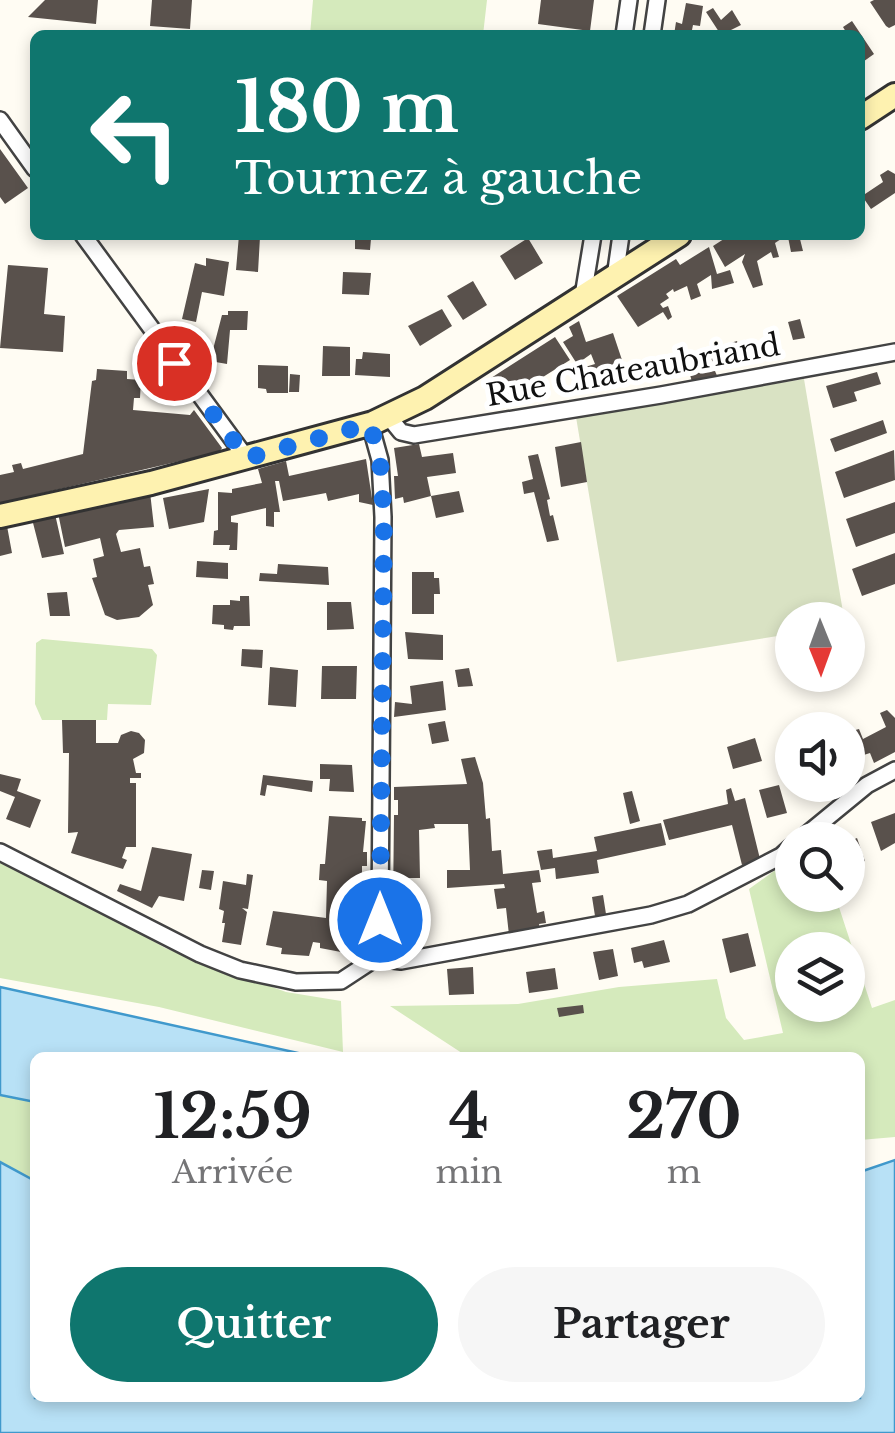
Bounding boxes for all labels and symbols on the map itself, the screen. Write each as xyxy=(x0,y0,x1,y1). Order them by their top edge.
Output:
pin xyxy=(132,321,217,406)
street label: Rue Chateaubriand xyxy=(483,326,783,414)
north arrow xyxy=(775,602,865,692)
position arrow xyxy=(328,868,432,972)

